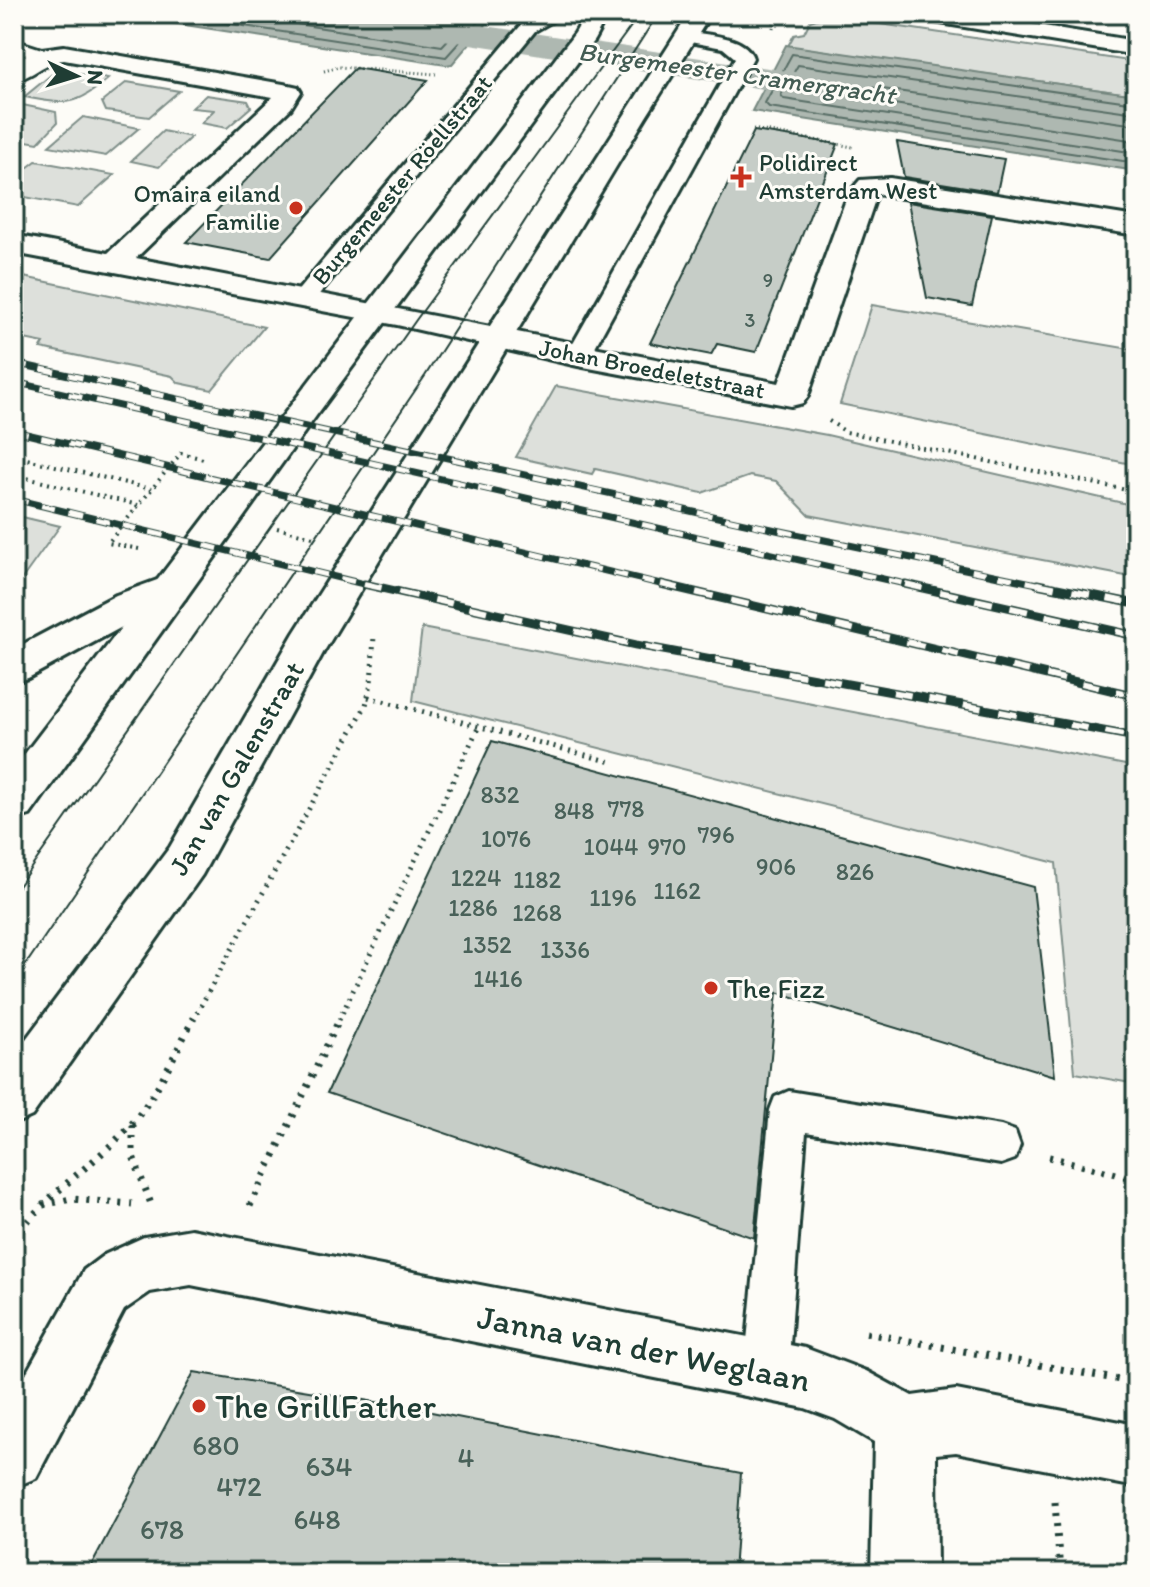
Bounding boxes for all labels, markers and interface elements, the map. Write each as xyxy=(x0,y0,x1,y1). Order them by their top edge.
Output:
water label: Burgemeester Cramergracht xyxy=(577,35,900,111)
north arrow xyxy=(36,36,116,116)
text: N xyxy=(81,69,109,86)
street label: Burgemeester Röellstraat xyxy=(305,69,498,291)
place label: Polidirect Amsterdam West xyxy=(759,148,937,205)
marker: Polidirect Amsterdam West xyxy=(730,166,752,188)
place label: Omaira eiland Familie xyxy=(134,179,280,236)
marker: Omaira eiland Familie xyxy=(287,199,305,217)
house number: 9 xyxy=(763,268,773,292)
house number: 3 xyxy=(745,308,756,332)
street label: Johan Broedeletstraat xyxy=(537,332,767,405)
street label: Jan van Galenstraat xyxy=(161,655,311,881)
house number: 832 xyxy=(481,780,520,809)
house number: 778 xyxy=(608,794,644,823)
house number: 848 xyxy=(554,796,594,825)
house number: 796 xyxy=(697,820,735,849)
house number: 1076 xyxy=(481,824,531,853)
house number: 1044 xyxy=(584,832,638,861)
house number: 970 xyxy=(647,832,687,861)
house number: 906 xyxy=(756,852,796,881)
house number: 826 xyxy=(836,857,874,886)
house number: 1224 xyxy=(451,863,501,892)
house number: 1182 xyxy=(513,865,561,894)
house number: 1162 xyxy=(653,876,701,905)
house number: 1196 xyxy=(589,883,637,912)
house number: 1286 xyxy=(448,893,498,922)
house number: 1268 xyxy=(512,898,562,927)
house number: 1352 xyxy=(462,930,512,959)
house number: 1336 xyxy=(540,935,590,964)
house number: 1416 xyxy=(473,964,523,993)
place label: The Fizz xyxy=(727,971,825,1005)
marker: The Fizz xyxy=(702,979,720,997)
street label: Janna van der Weglaan xyxy=(474,1296,814,1401)
place label: The GrillFather xyxy=(215,1386,436,1427)
marker: The GrillFather xyxy=(190,1397,208,1415)
house number: 680 xyxy=(192,1428,240,1462)
house number: 4 xyxy=(458,1440,475,1474)
house number: 634 xyxy=(306,1449,353,1483)
house number: 472 xyxy=(216,1469,262,1503)
house number: 648 xyxy=(294,1502,340,1536)
house number: 678 xyxy=(140,1512,184,1546)

